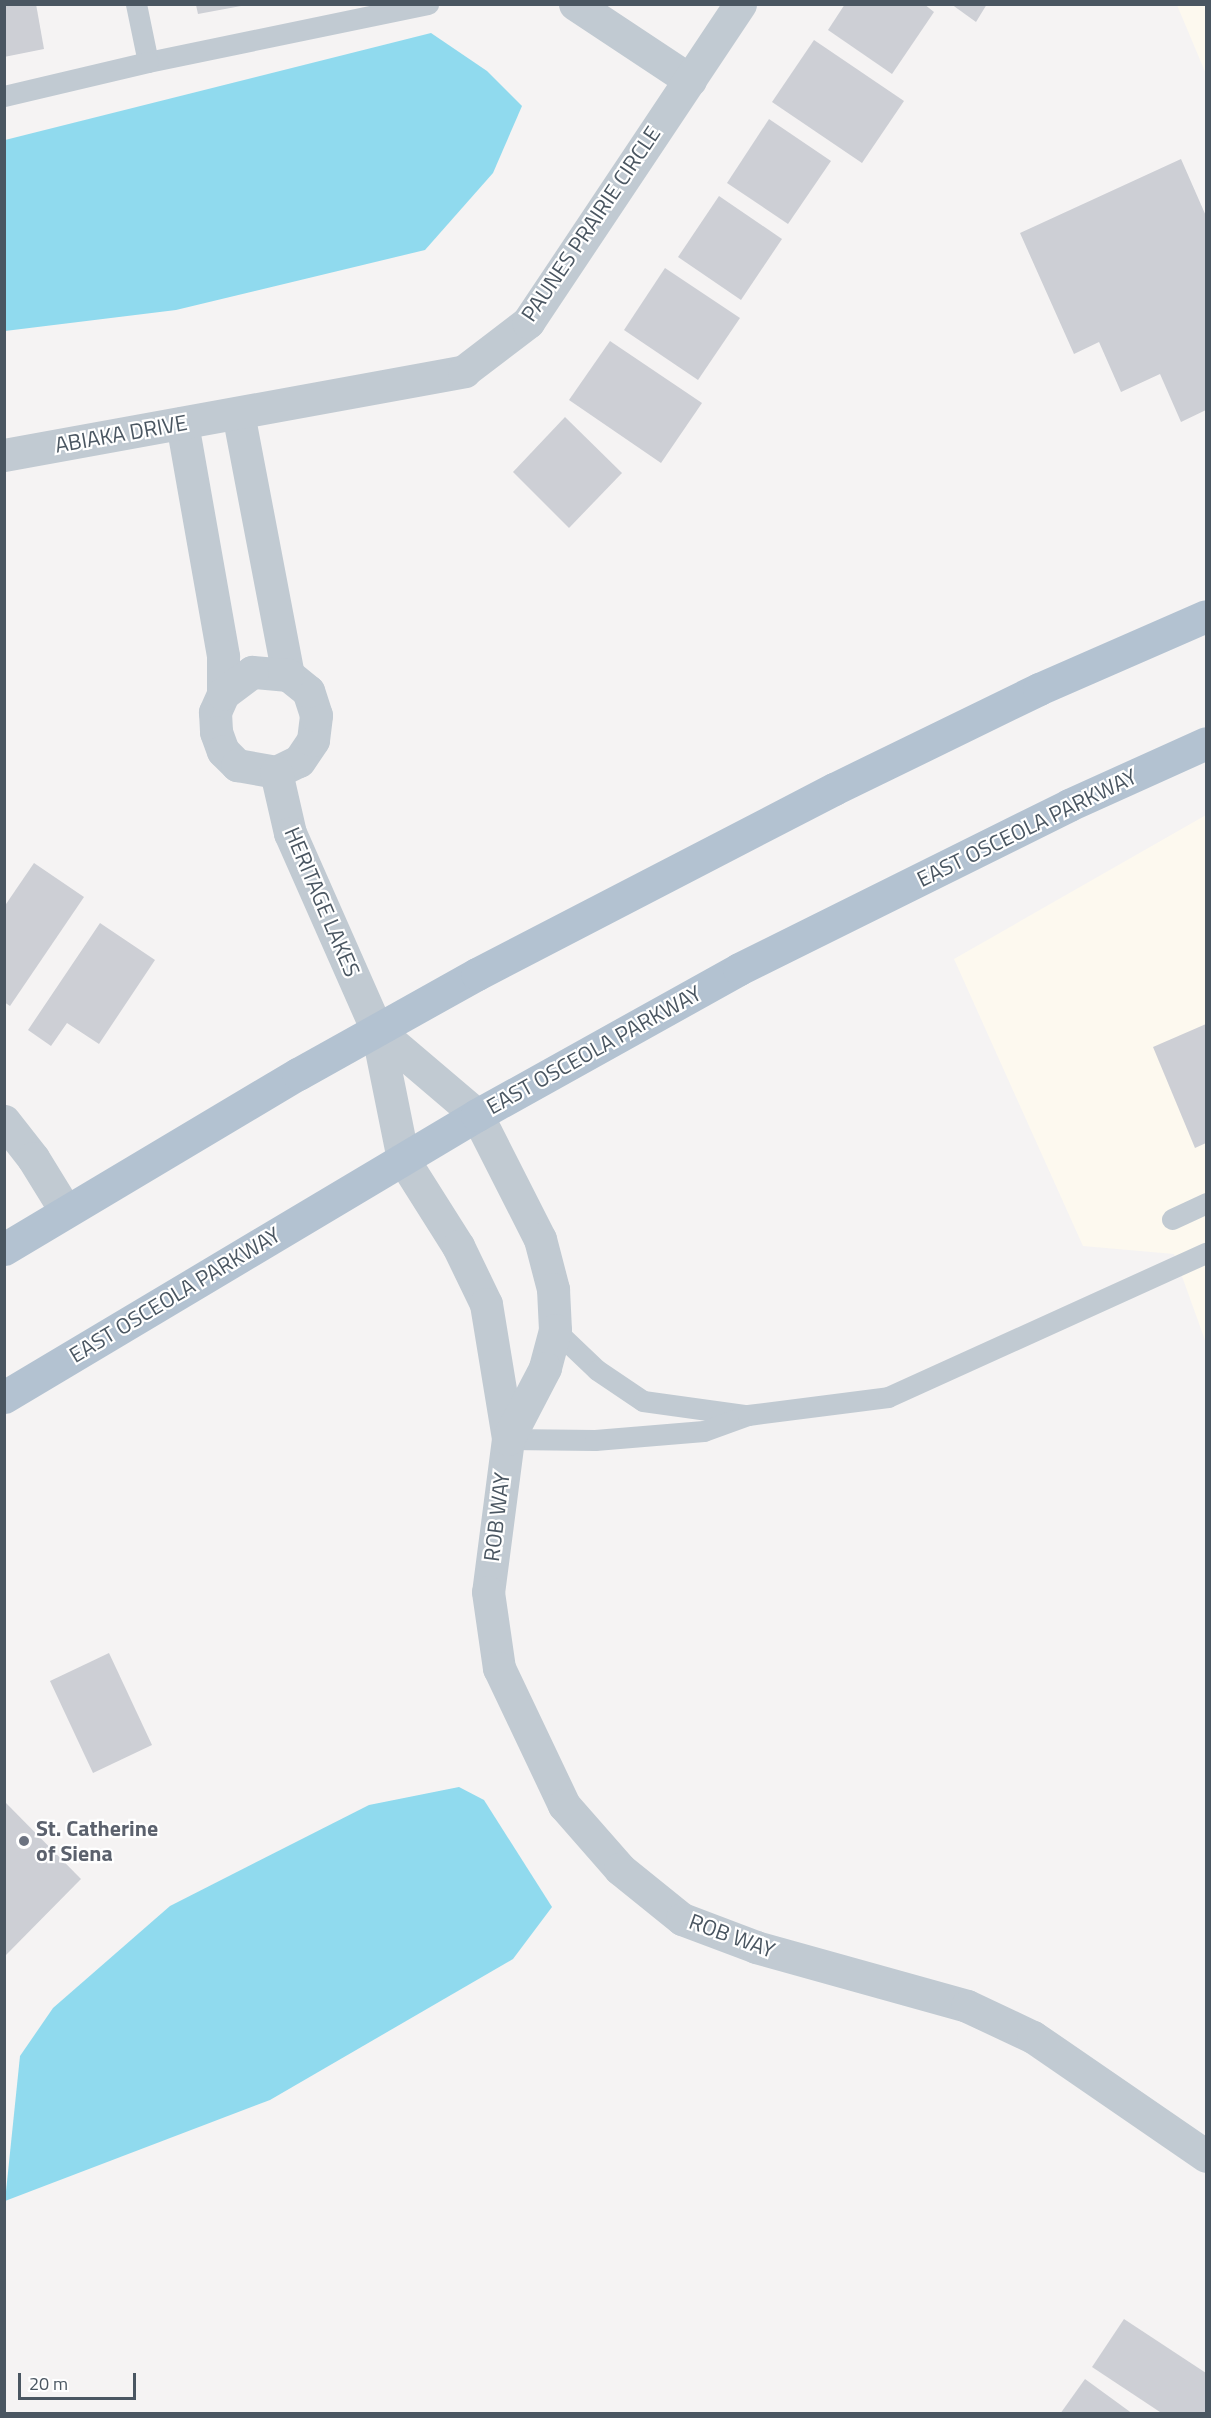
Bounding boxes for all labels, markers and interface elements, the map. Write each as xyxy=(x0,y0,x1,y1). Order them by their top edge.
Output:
street label: PAUNES PRAIRIE CIRCLE xyxy=(516,121,666,327)
street label: ABIAKA DRIVE xyxy=(53,409,189,459)
street label: EAST OSCEOLA PARKWAY xyxy=(913,763,1141,893)
street label: HERITAGE LAKES xyxy=(279,823,365,981)
street label: EAST OSCEOLA PARKWAY xyxy=(482,980,706,1120)
street label: EAST OSCEOLA PARKWAY xyxy=(65,1222,285,1368)
street label: ROB WAY xyxy=(478,1471,516,1563)
place label: St. Catherine of Siena xyxy=(36,1815,158,1867)
marker: St. Catherine of Siena xyxy=(17,1834,31,1848)
street label: ROB WAY xyxy=(685,1908,779,1964)
scale bar xyxy=(21,2361,140,2399)
text: 20 m xyxy=(29,2370,68,2397)

